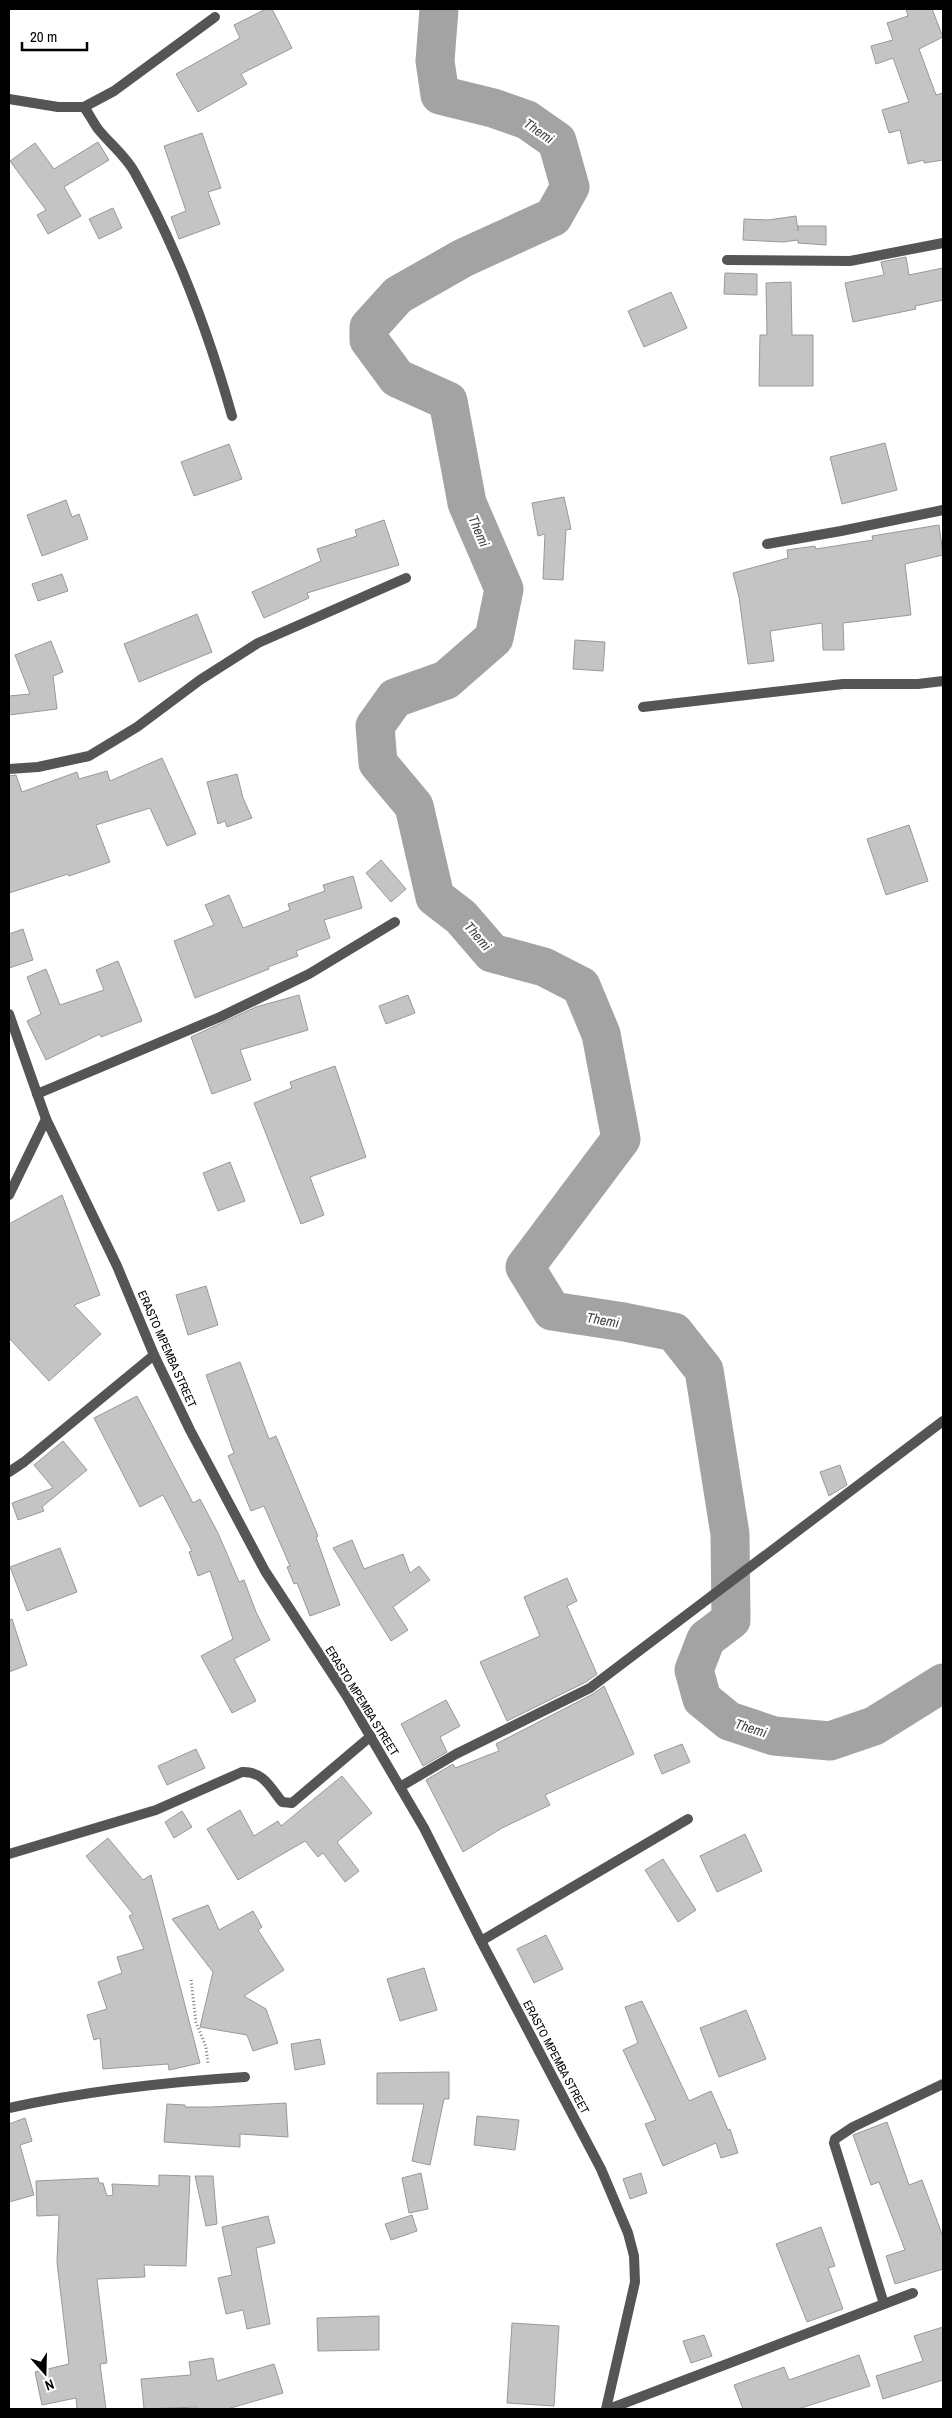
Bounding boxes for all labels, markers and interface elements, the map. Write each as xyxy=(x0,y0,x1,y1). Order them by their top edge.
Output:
scale bar xyxy=(22,20,88,52)
text: 20 m xyxy=(30,26,57,47)
water label: Themi xyxy=(521,114,558,148)
water label: Themi xyxy=(464,513,494,550)
water label: Themi xyxy=(461,918,496,955)
street label: ERASTO MPEMBA STREET xyxy=(134,1288,200,1410)
water label: Themi xyxy=(585,1308,621,1332)
street label: ERASTO MPEMBA STREET xyxy=(322,1643,402,1759)
water label: Themi xyxy=(733,1714,770,1742)
street label: ERASTO MPEMBA STREET xyxy=(519,1997,593,2117)
north arrow xyxy=(20,2348,70,2398)
text: N xyxy=(42,2375,56,2395)

